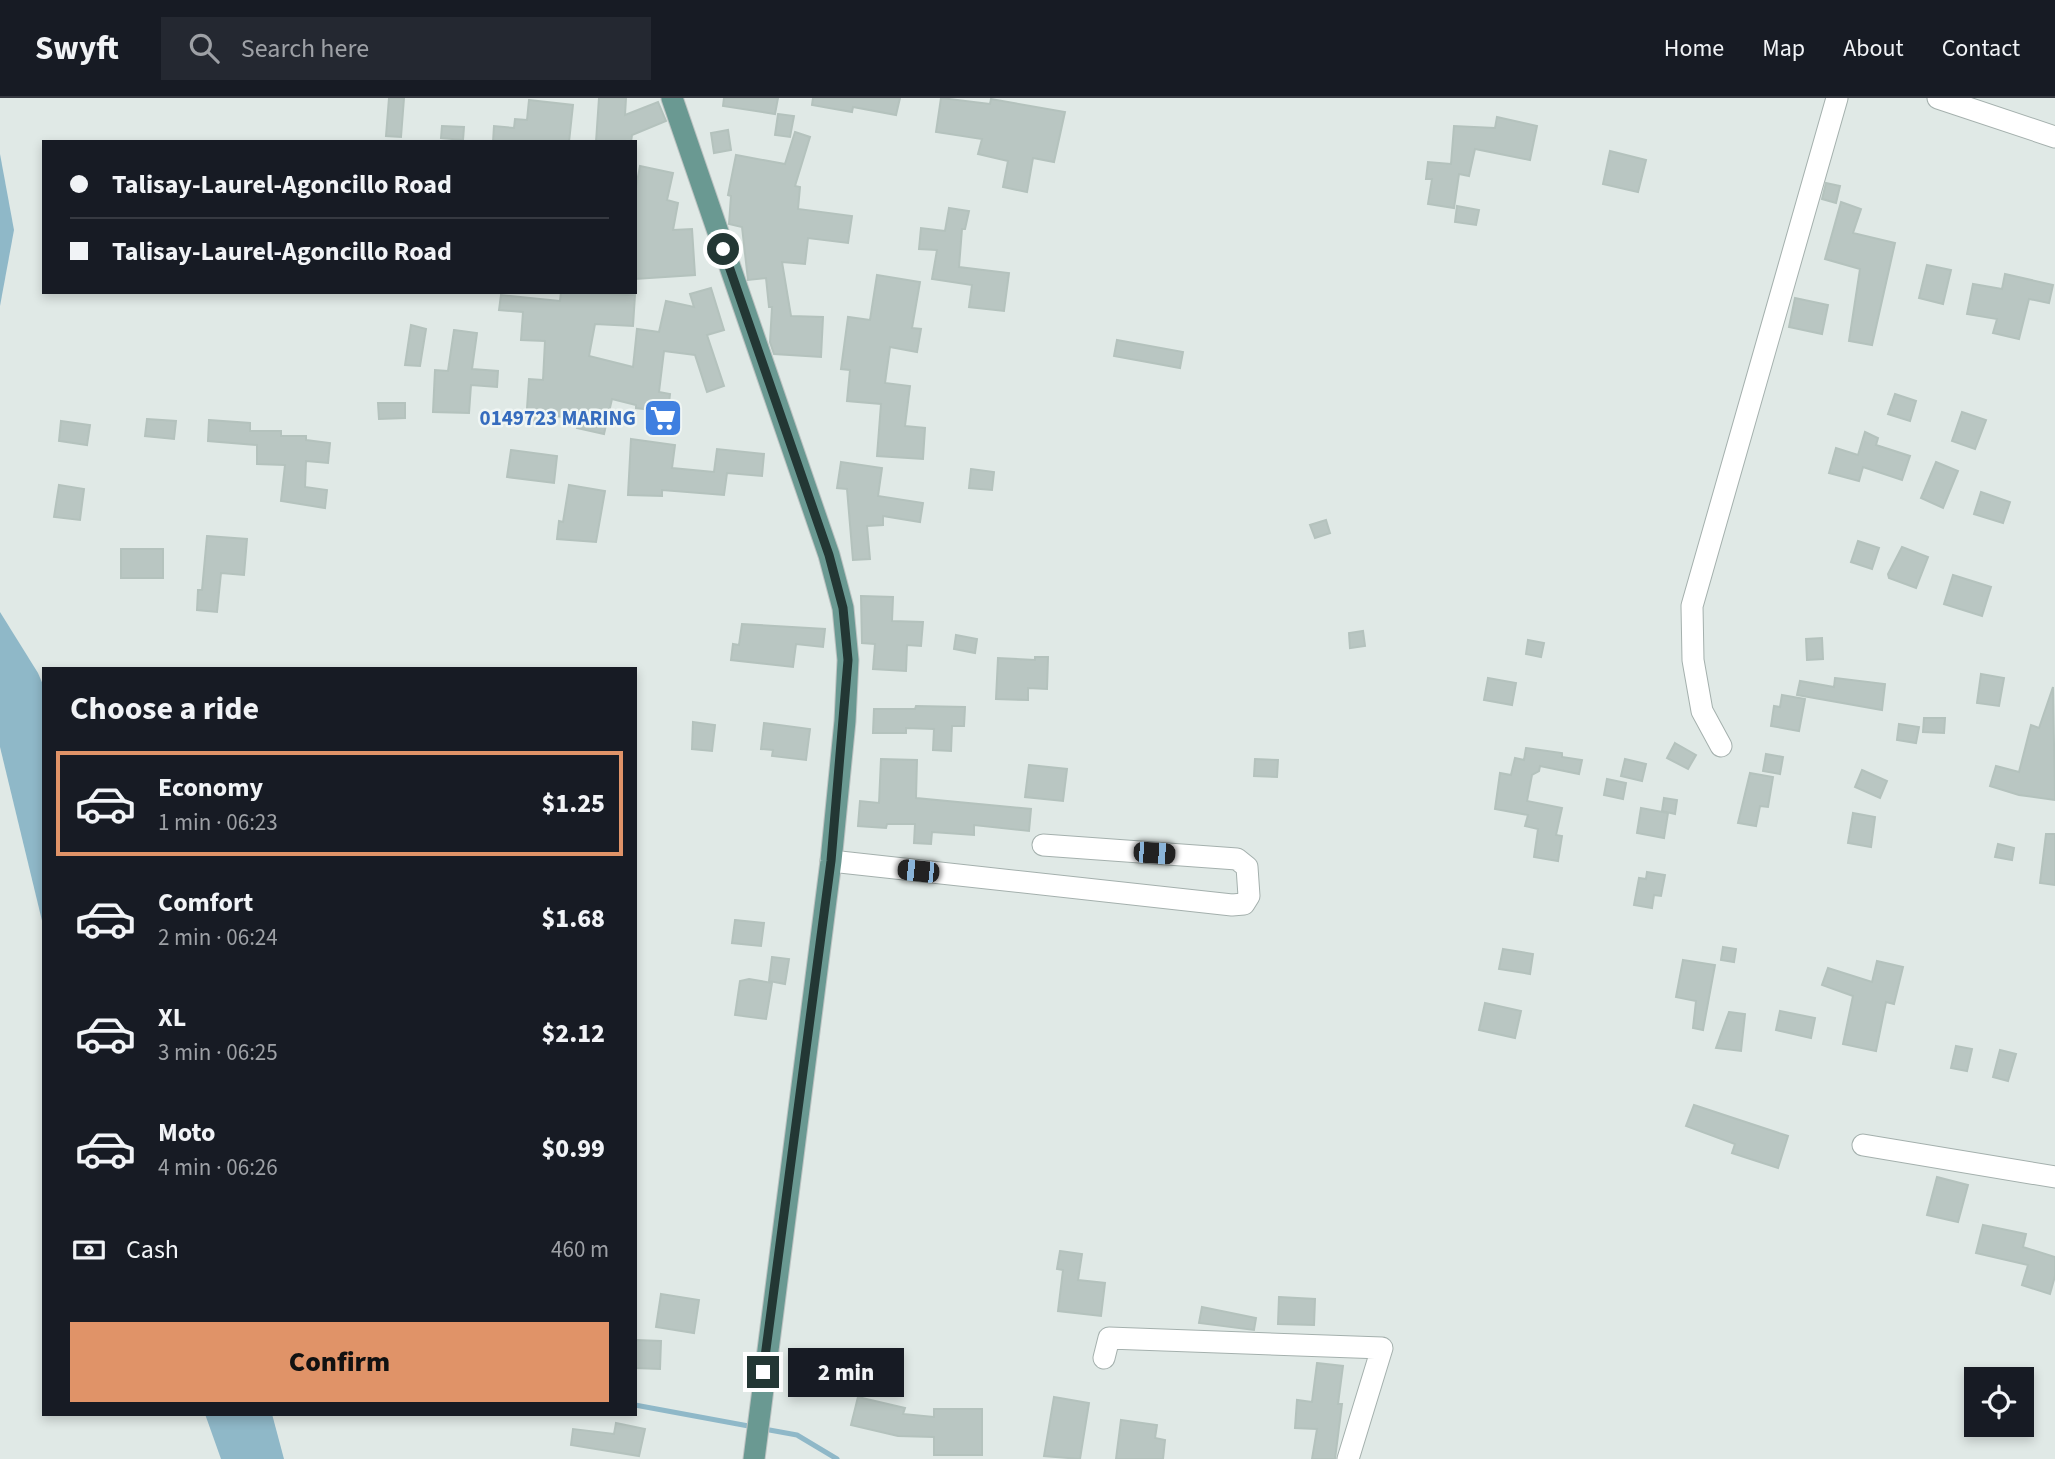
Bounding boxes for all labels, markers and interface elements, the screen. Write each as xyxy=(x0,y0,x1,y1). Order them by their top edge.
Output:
search box xyxy=(161,17,651,80)
text: Swyft xyxy=(35,25,119,72)
icon: search xyxy=(185,29,223,67)
text: Search here xyxy=(241,30,369,67)
text: Home xyxy=(1664,31,1724,66)
text: Map xyxy=(1762,31,1805,66)
text: About xyxy=(1843,31,1904,66)
text: Contact xyxy=(1942,31,2020,66)
text: Talisay-Laurel-Agoncillo Road xyxy=(112,166,452,203)
text: Talisay-Laurel-Agoncillo Road xyxy=(112,233,452,270)
route start xyxy=(707,233,739,265)
supermarket icon: 0149723 MARING xyxy=(642,397,684,439)
place label: 0149723 MARING xyxy=(480,403,636,433)
text: Choose a ride xyxy=(70,686,259,732)
text: Economy xyxy=(158,769,263,806)
icon: car xyxy=(74,772,137,835)
text: $1.25 xyxy=(541,785,605,822)
text: 1 min · 06:23 xyxy=(158,806,278,839)
car xyxy=(1133,841,1176,865)
car xyxy=(897,858,940,884)
text: Comfort xyxy=(158,884,253,921)
icon: car xyxy=(74,887,137,950)
text: $1.68 xyxy=(541,900,605,937)
text: 2 min · 06:24 xyxy=(158,921,278,954)
text: XL xyxy=(158,999,186,1036)
icon: car xyxy=(74,1002,137,1065)
text: $2.12 xyxy=(541,1015,605,1052)
text: 3 min · 06:25 xyxy=(158,1036,278,1069)
text: Moto xyxy=(158,1114,215,1151)
icon: car xyxy=(74,1117,137,1180)
text: $0.99 xyxy=(541,1130,605,1167)
text: 4 min · 06:26 xyxy=(158,1151,278,1184)
icon: cash xyxy=(70,1231,108,1269)
text: Cash xyxy=(126,1231,179,1268)
text: 460 m xyxy=(551,1233,609,1266)
button: Confirm xyxy=(70,1322,609,1402)
callout: 2 min xyxy=(788,1348,903,1396)
route end xyxy=(747,1356,779,1388)
text: 2 min xyxy=(818,1356,874,1389)
map controls xyxy=(1964,1367,2034,1437)
button: locate xyxy=(1964,1367,2034,1437)

